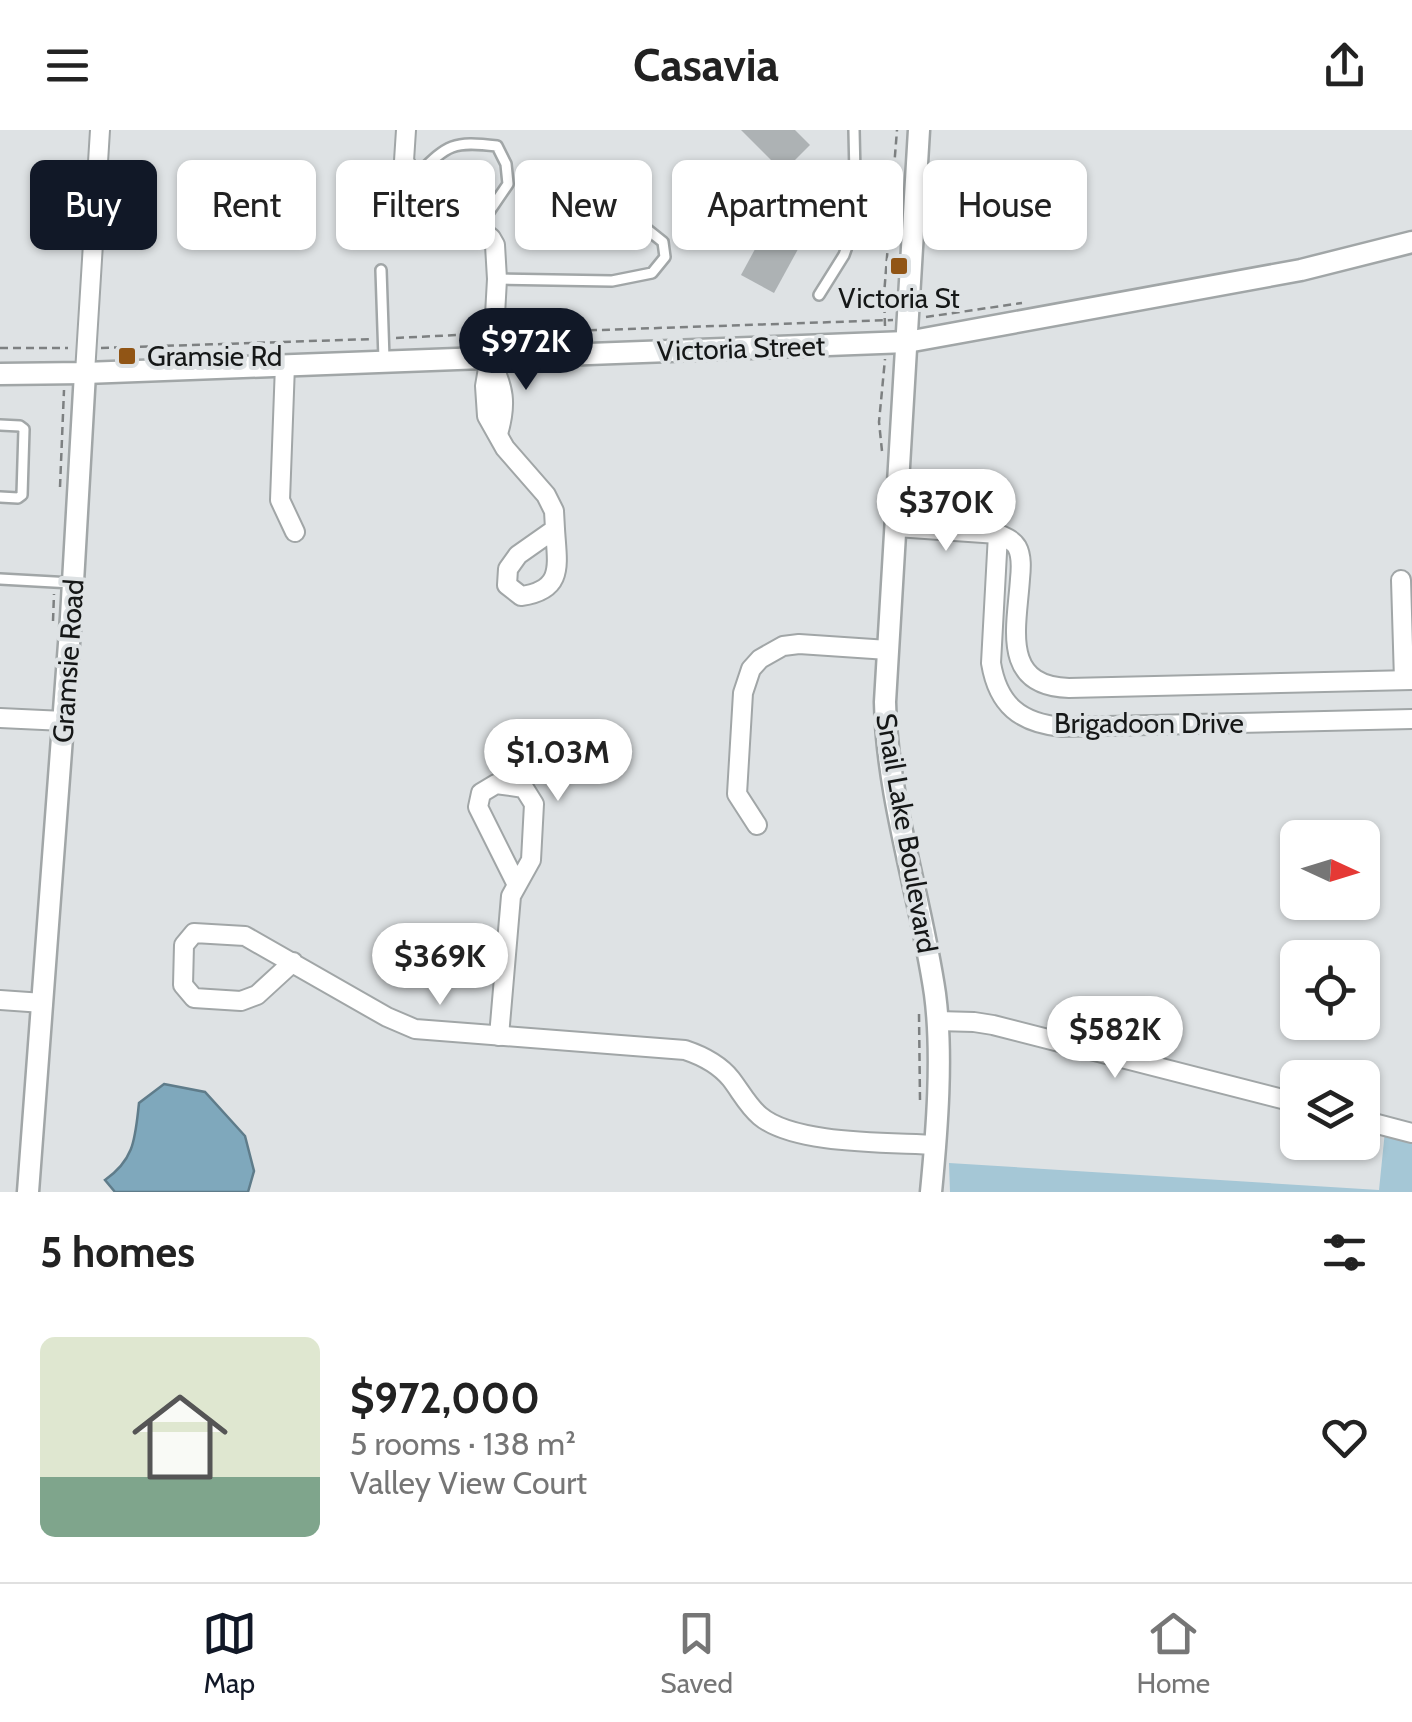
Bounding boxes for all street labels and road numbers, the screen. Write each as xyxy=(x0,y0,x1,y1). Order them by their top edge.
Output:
street label: Victoria Street xyxy=(656,328,826,368)
street label: Gramsie Road xyxy=(45,578,91,744)
street label: Brigadoon Drive xyxy=(1054,706,1244,740)
street label: Snail Lake Boulevard xyxy=(869,711,945,955)

